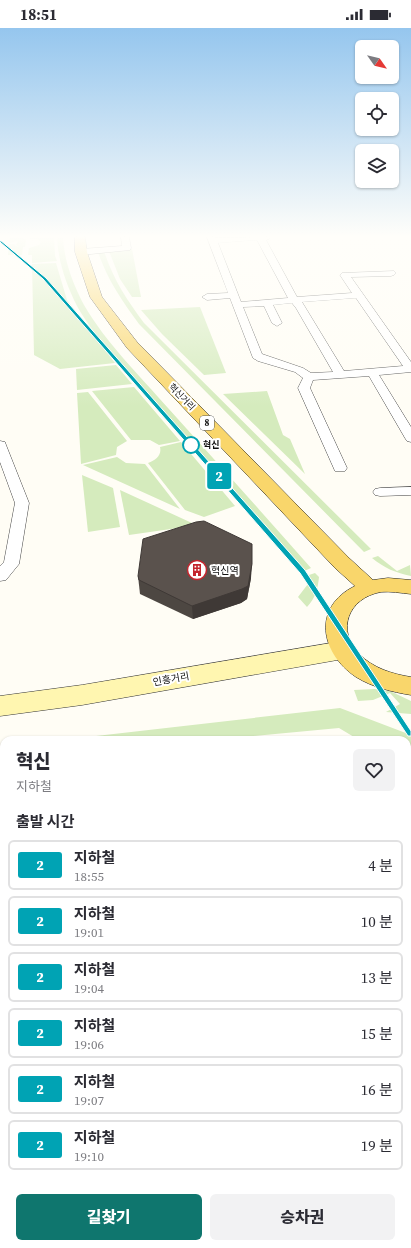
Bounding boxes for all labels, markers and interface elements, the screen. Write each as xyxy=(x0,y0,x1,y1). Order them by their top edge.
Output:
text: 18:51 xyxy=(20,4,57,25)
north arrow xyxy=(355,40,399,84)
map controls xyxy=(355,40,399,188)
button: locate xyxy=(355,92,399,136)
button: layers xyxy=(355,144,399,188)
street label: 혁신거리 xyxy=(166,381,198,413)
road number: 8 xyxy=(200,416,214,430)
marker: 혁신 xyxy=(182,436,200,454)
place label: 혁신 xyxy=(203,439,220,451)
line badge: 2 xyxy=(206,463,232,489)
text: 2 xyxy=(215,466,223,486)
building icon: 혁신역 xyxy=(186,559,208,581)
place label: 혁신역 xyxy=(211,564,239,577)
street label: 인흥거리 xyxy=(152,669,190,689)
text: 혁신 xyxy=(16,748,51,774)
button: heart xyxy=(353,749,395,791)
text: 지하철 xyxy=(16,778,52,795)
text: 출발 시간 xyxy=(16,811,74,832)
text: 지하철 xyxy=(74,847,115,868)
text: 2 xyxy=(36,855,44,875)
text: 4 분 xyxy=(368,855,393,876)
text: 18:55 xyxy=(74,868,104,885)
text: 지하철 xyxy=(74,903,115,924)
text: 2 xyxy=(36,911,44,931)
text: 10 분 xyxy=(361,911,393,932)
text: 19:01 xyxy=(74,924,104,941)
text: 지하철 xyxy=(74,959,115,980)
text: 2 xyxy=(36,967,44,987)
text: 13 분 xyxy=(361,967,393,988)
text: 19:04 xyxy=(74,980,104,997)
text: 지하철 xyxy=(74,1015,115,1036)
text: 2 xyxy=(36,1023,44,1043)
text: 15 분 xyxy=(361,1023,393,1044)
text: 19:06 xyxy=(74,1036,104,1053)
text: 지하철 xyxy=(74,1071,115,1092)
text: 2 xyxy=(36,1079,44,1099)
text: 16 분 xyxy=(361,1079,393,1100)
text: 19:07 xyxy=(74,1092,104,1109)
text: 지하철 xyxy=(74,1127,115,1148)
text: 2 xyxy=(36,1135,44,1155)
text: 19 분 xyxy=(361,1135,393,1156)
text: 19:10 xyxy=(74,1148,104,1165)
button: 길찾기 xyxy=(16,1194,202,1240)
button: 승차권 xyxy=(210,1194,395,1240)

